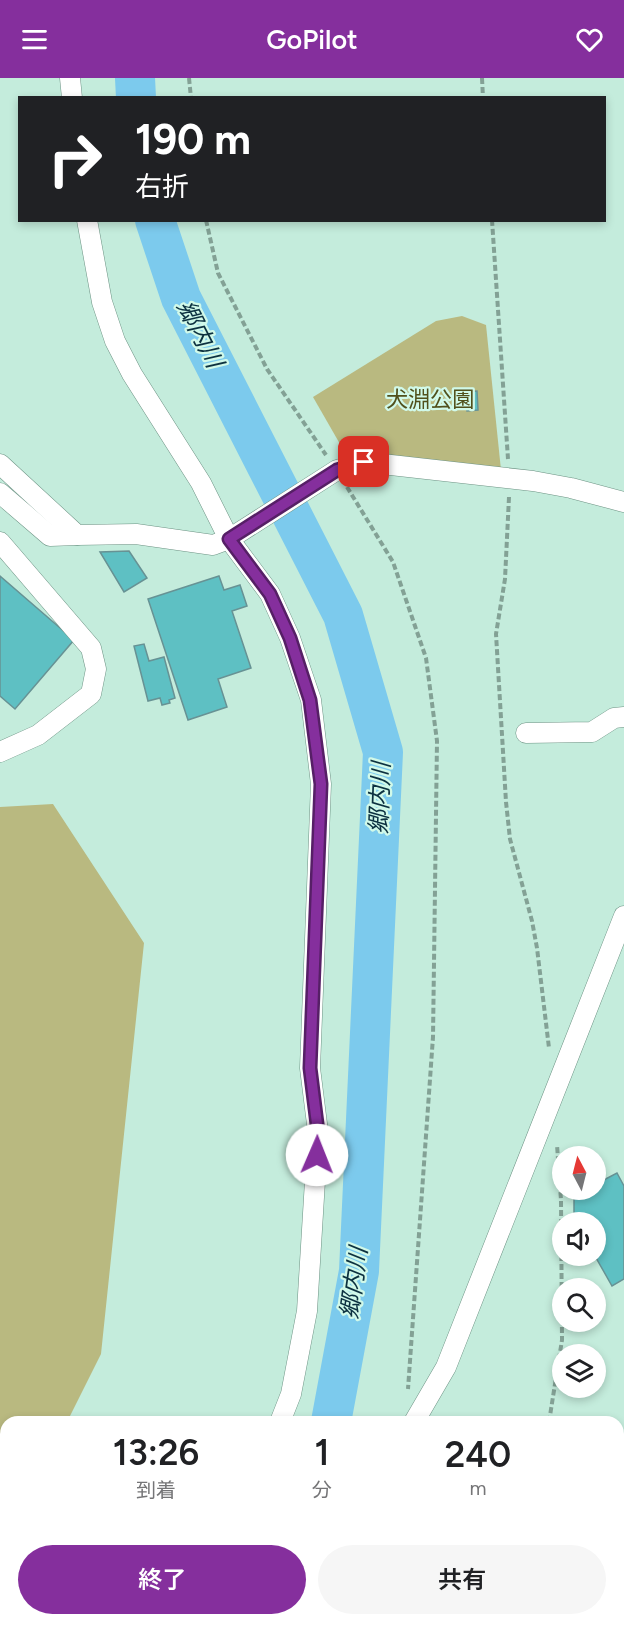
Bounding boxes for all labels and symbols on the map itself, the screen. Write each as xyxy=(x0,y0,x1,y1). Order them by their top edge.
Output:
water label: 郷内川 xyxy=(171,295,231,375)
park label: 犬淵公園 xyxy=(386,386,474,413)
pin xyxy=(338,436,389,487)
water label: 郷内川 xyxy=(364,759,395,834)
position arrow xyxy=(285,1123,349,1187)
north arrow xyxy=(552,1146,606,1200)
water label: 郷内川 xyxy=(334,1242,373,1321)

